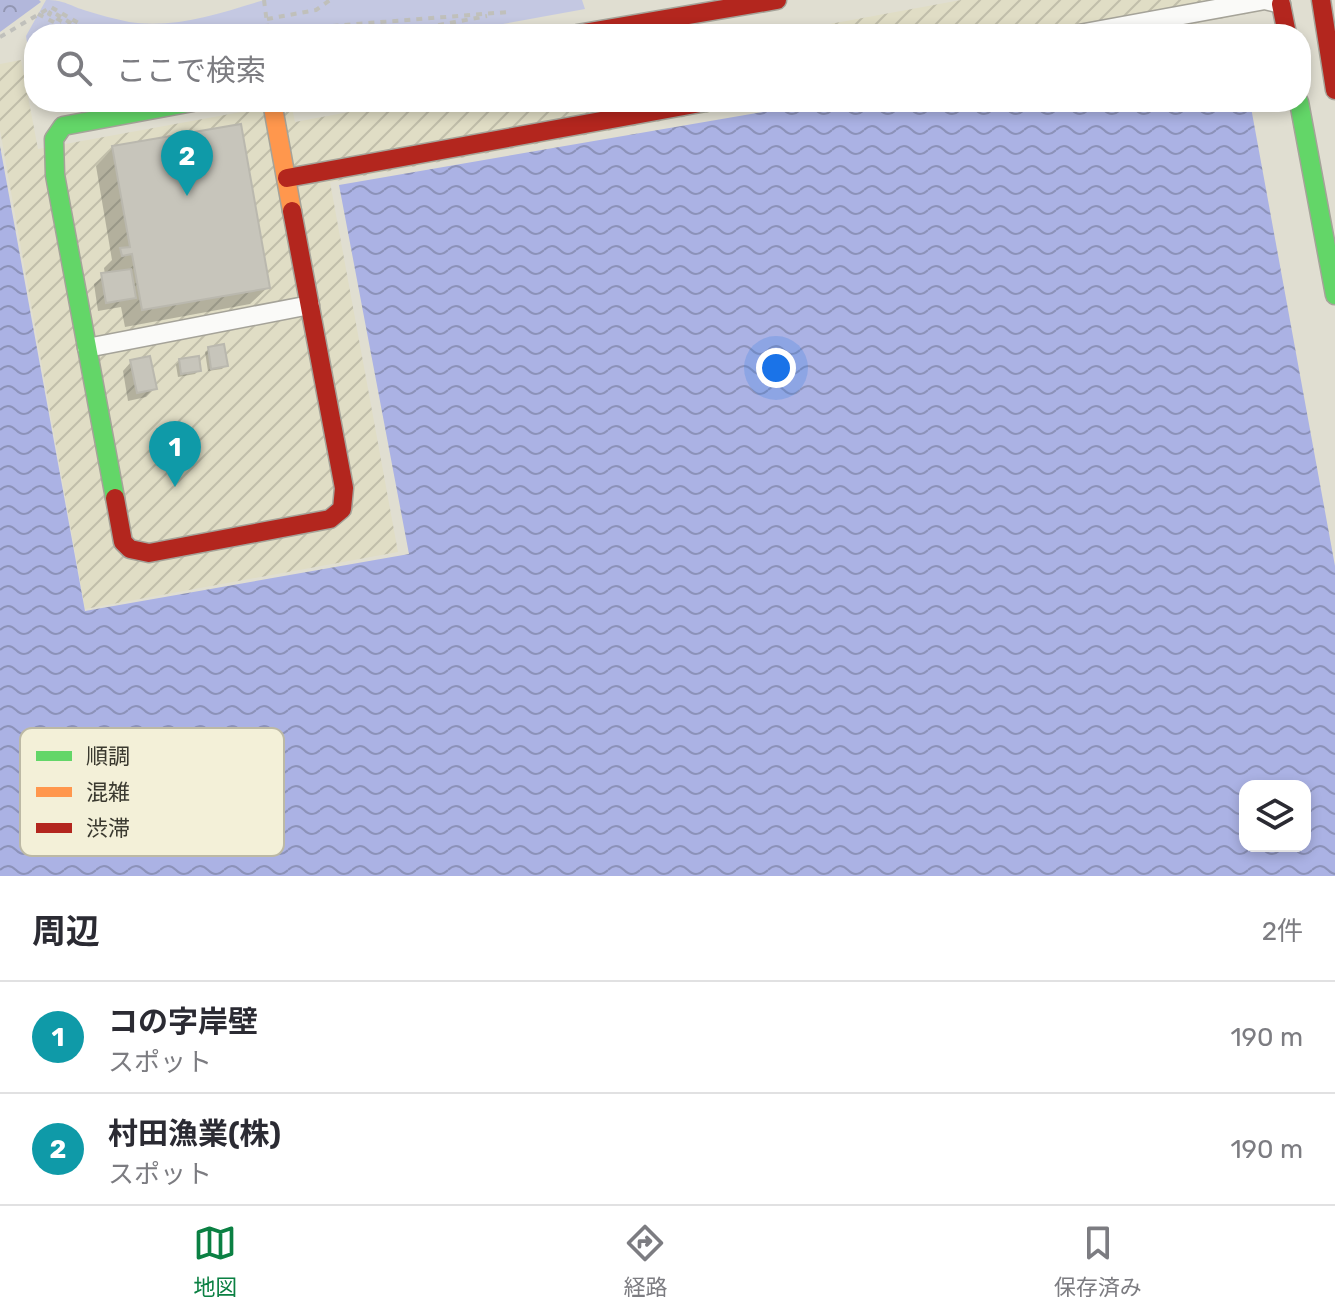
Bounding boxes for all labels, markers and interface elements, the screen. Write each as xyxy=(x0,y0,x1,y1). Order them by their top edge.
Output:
search box xyxy=(24,24,1311,112)
icon: search xyxy=(52,46,96,90)
text: ここで検索 xyxy=(116,53,266,89)
pin: 2 xyxy=(161,130,213,196)
your location xyxy=(756,348,796,388)
pin: 1 xyxy=(149,421,201,487)
legend xyxy=(20,728,284,856)
text: 順調 xyxy=(86,743,130,770)
text: 混雑 xyxy=(86,779,130,806)
map controls xyxy=(1239,780,1311,852)
button: layers xyxy=(1239,780,1311,852)
text: 渋滞 xyxy=(86,815,130,842)
text: 周辺 xyxy=(32,911,100,952)
text: 2件 xyxy=(1262,916,1303,947)
text: コの字岸壁 xyxy=(108,1004,258,1040)
text: 1 xyxy=(52,1022,64,1053)
text: 190 m xyxy=(1230,1022,1303,1053)
text: スポット xyxy=(108,1047,212,1078)
text: 村田漁業(株) xyxy=(108,1116,281,1152)
text: 2 xyxy=(50,1134,66,1165)
text: 190 m xyxy=(1230,1134,1303,1165)
text: スポット xyxy=(108,1159,212,1190)
tab: 地図 xyxy=(193,1221,237,1301)
tab: 経路 xyxy=(623,1221,668,1301)
tab: 保存済み xyxy=(1054,1221,1142,1301)

